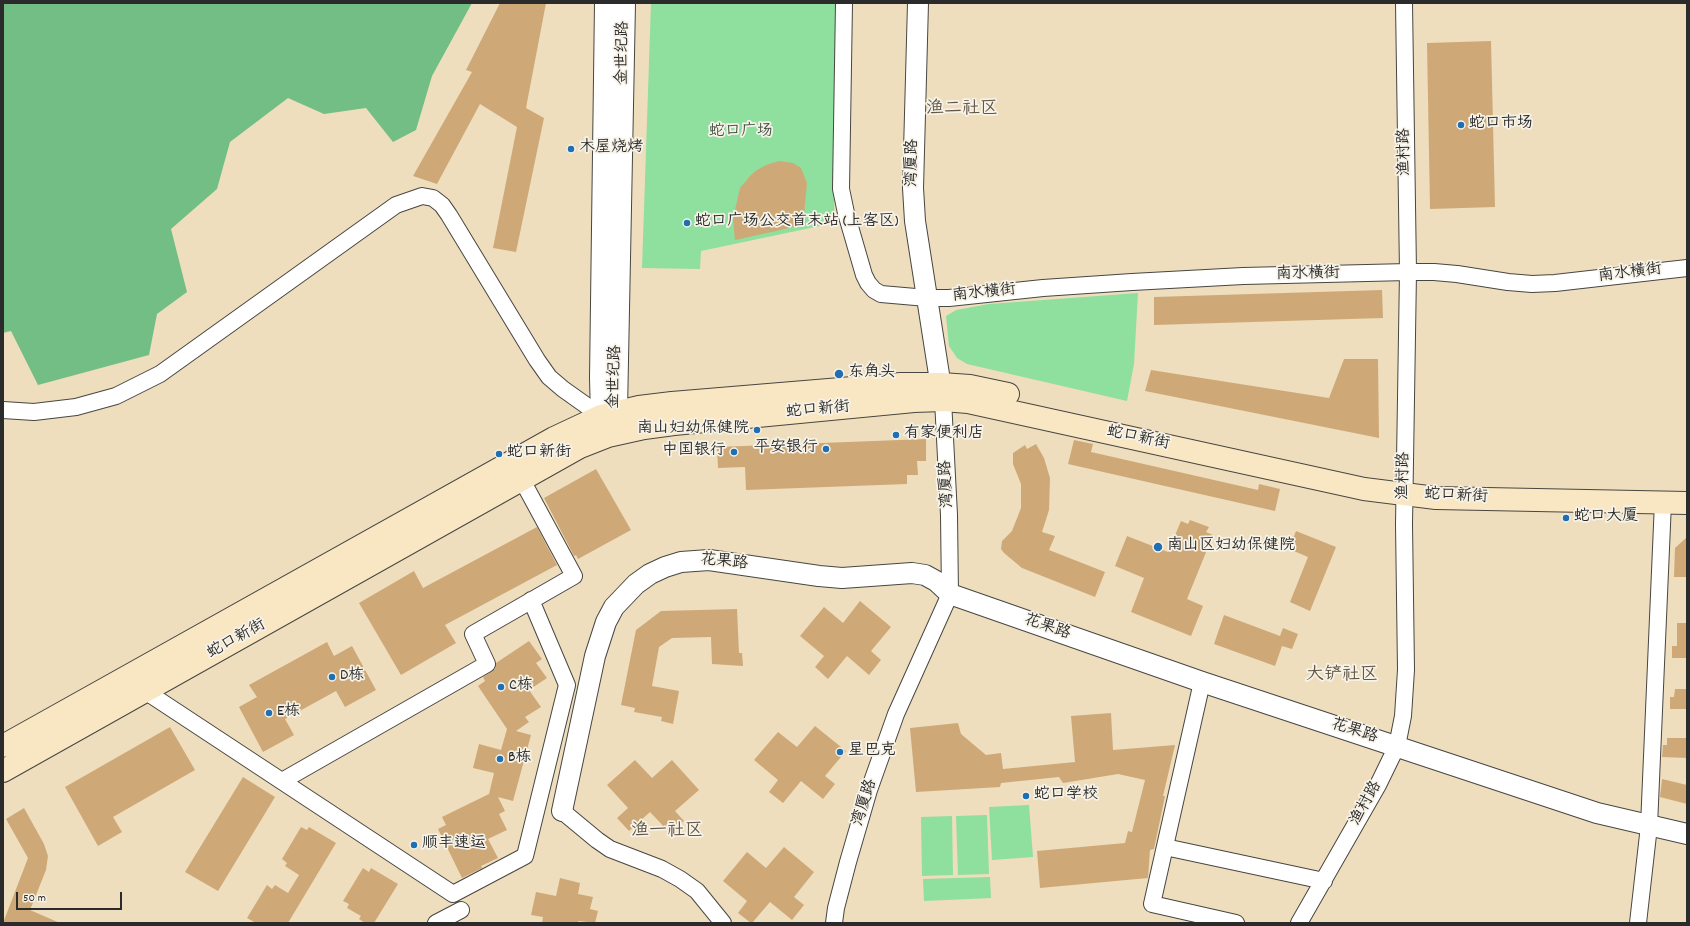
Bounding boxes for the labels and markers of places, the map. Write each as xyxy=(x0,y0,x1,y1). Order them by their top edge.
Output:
place label: 蛇口市场 xyxy=(1469,115,1533,135)
marker: 蛇口市场 xyxy=(1456,120,1466,130)
place label: 木屋烧烤 xyxy=(579,139,643,159)
marker: 木屋烧烤 xyxy=(566,144,576,154)
place label: 蛇口广场公交首末站 (上客区) xyxy=(695,213,899,233)
marker: 蛇口广场公交首末站 (上客区) xyxy=(682,218,692,228)
place label: 东角头 xyxy=(848,364,896,384)
marker: 东角头 xyxy=(833,368,845,380)
place label: 南山妇幼保健院 xyxy=(637,420,749,440)
marker: 南山妇幼保健院 xyxy=(752,425,762,435)
place label: 有家便利店 xyxy=(904,425,984,445)
marker: 有家便利店 xyxy=(891,430,901,440)
place label: 平安银行 xyxy=(754,439,818,459)
place label: 中国银行 xyxy=(662,442,726,462)
place label: 蛇口新街 xyxy=(507,444,571,464)
marker: 平安银行 xyxy=(821,444,831,454)
marker: 中国银行 xyxy=(729,447,739,457)
marker: 蛇口新街 xyxy=(494,449,504,459)
place label: 蛇口大厦 xyxy=(1574,508,1638,528)
marker: 蛇口大厦 xyxy=(1561,513,1571,523)
place label: 南山区妇幼保健院 xyxy=(1167,537,1295,557)
marker: 南山区妇幼保健院 xyxy=(1152,541,1164,553)
place label: D栋 xyxy=(340,667,364,687)
marker: D栋 xyxy=(327,672,337,682)
place label: C栋 xyxy=(509,677,533,697)
marker: C栋 xyxy=(496,682,506,692)
place label: E栋 xyxy=(277,703,300,723)
marker: E栋 xyxy=(264,708,274,718)
place label: 星巴克 xyxy=(848,742,896,762)
marker: 星巴克 xyxy=(835,747,845,757)
place label: B栋 xyxy=(508,749,532,769)
marker: B栋 xyxy=(495,754,505,764)
place label: 蛇口学校 xyxy=(1034,786,1098,806)
marker: 蛇口学校 xyxy=(1021,791,1031,801)
place label: 顺丰速运 xyxy=(422,835,486,855)
marker: 顺丰速运 xyxy=(409,840,419,850)

